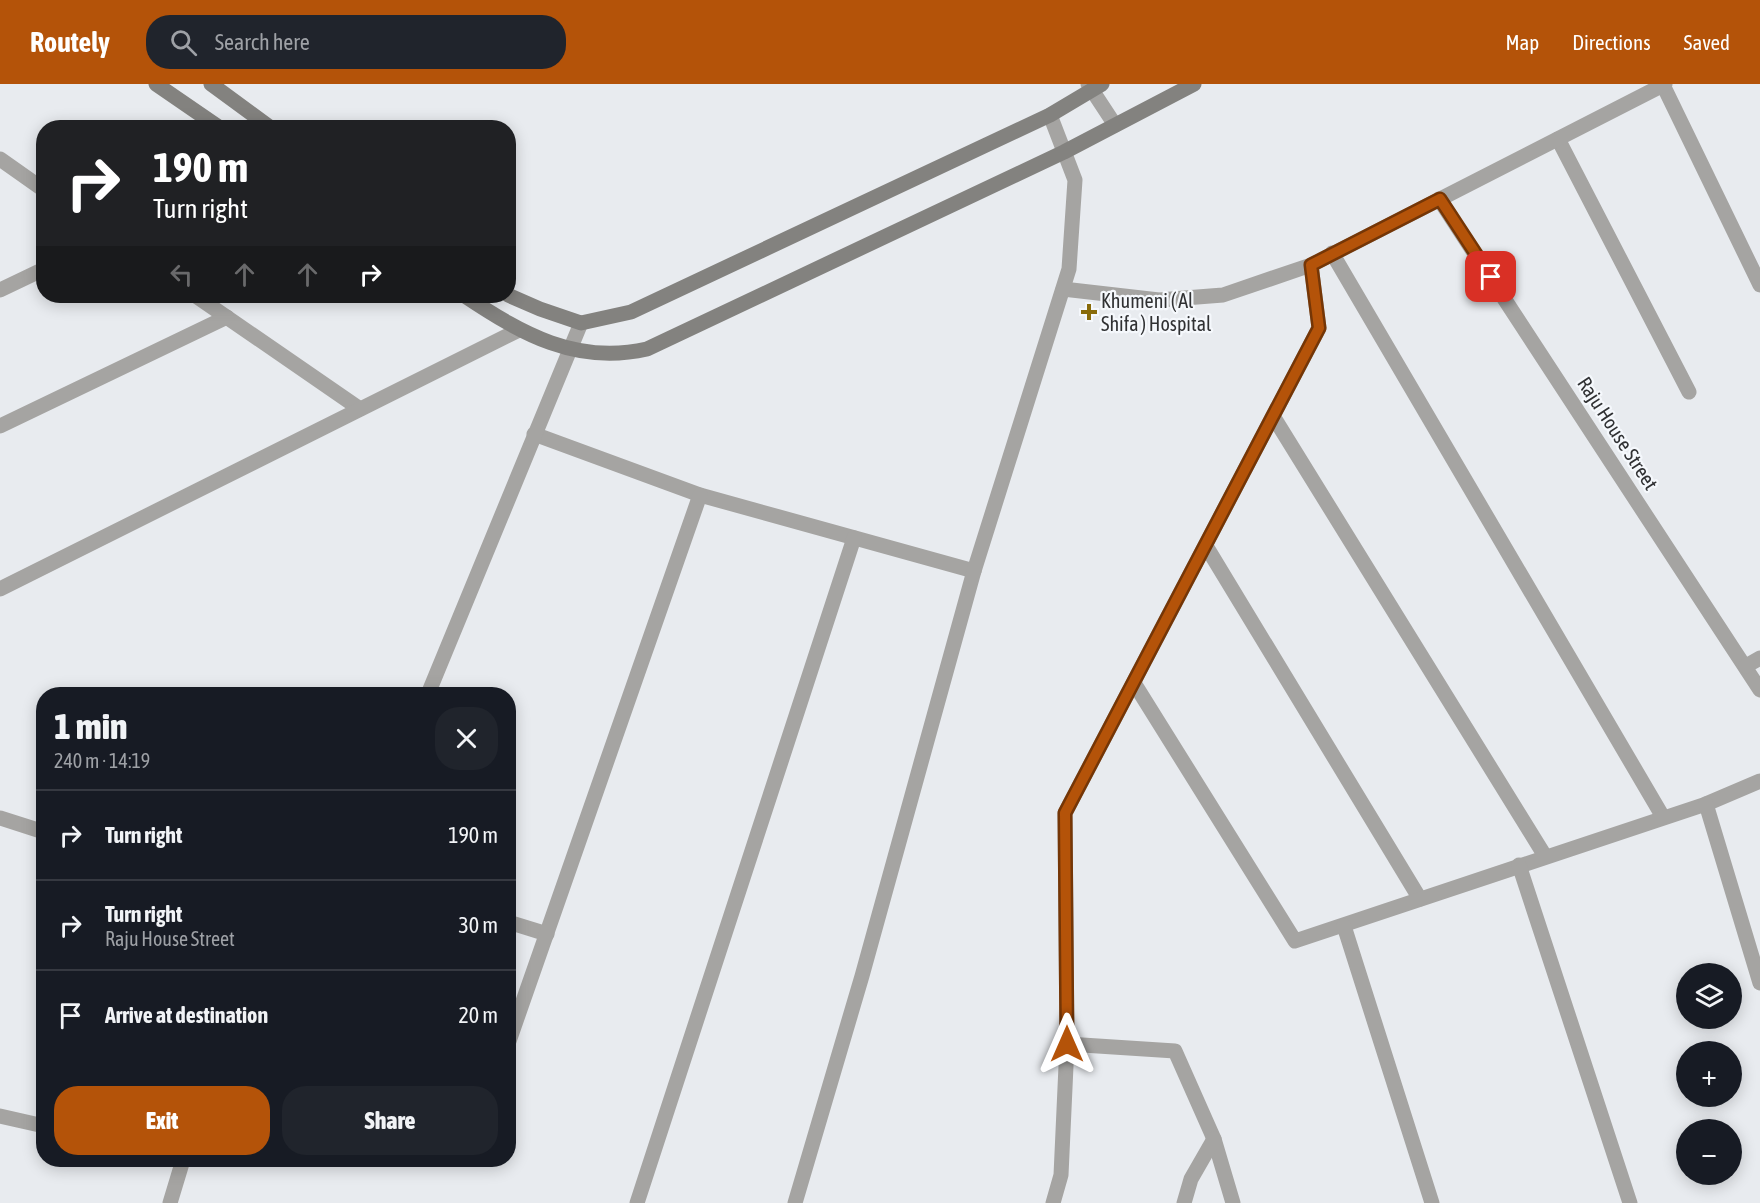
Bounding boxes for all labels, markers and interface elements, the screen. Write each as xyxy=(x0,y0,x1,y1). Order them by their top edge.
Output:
search box xyxy=(146,15,566,69)
text: Routely xyxy=(30,26,110,58)
icon: search xyxy=(167,26,200,59)
text: Search here xyxy=(215,29,310,55)
text: Map xyxy=(1505,30,1539,54)
text: Directions xyxy=(1572,30,1651,54)
text: Saved xyxy=(1684,30,1730,54)
text: 190 m xyxy=(153,143,248,191)
icon: right xyxy=(54,144,132,222)
text: Turn right xyxy=(153,193,248,224)
pin xyxy=(1465,251,1516,302)
icon: left xyxy=(165,258,198,291)
icon: ahead xyxy=(228,258,261,291)
icon: ahead xyxy=(291,258,324,291)
icon: right xyxy=(354,258,387,291)
icon: arrive xyxy=(1474,260,1507,293)
place label: Khumeni ( Al Shifa ) Hospital xyxy=(1101,289,1212,335)
marker: Khumeni ( Al Shifa ) Hospital xyxy=(1082,305,1096,319)
street label: Raju House Street xyxy=(1573,372,1663,494)
text: 1 min xyxy=(54,705,128,747)
button: close xyxy=(435,707,498,770)
text: 240 m · 14:19 xyxy=(54,749,150,772)
icon: right xyxy=(54,819,87,852)
text: Turn right xyxy=(105,822,182,848)
text: 190 m xyxy=(448,822,498,848)
text: Turn right xyxy=(105,901,182,927)
icon: right xyxy=(54,909,87,942)
text: 30 m xyxy=(458,912,498,938)
text: Raju House Street xyxy=(105,927,235,950)
map controls xyxy=(1676,963,1742,1185)
button: layers xyxy=(1676,963,1742,1029)
icon: arrive xyxy=(54,999,87,1032)
text: Arrive at destination xyxy=(105,1002,268,1028)
text: 20 m xyxy=(458,1002,498,1028)
position arrow xyxy=(1035,1012,1099,1076)
button: + xyxy=(1676,1041,1742,1107)
button: Exit xyxy=(54,1086,270,1155)
button: Share xyxy=(282,1086,498,1155)
button: − xyxy=(1676,1119,1742,1185)

